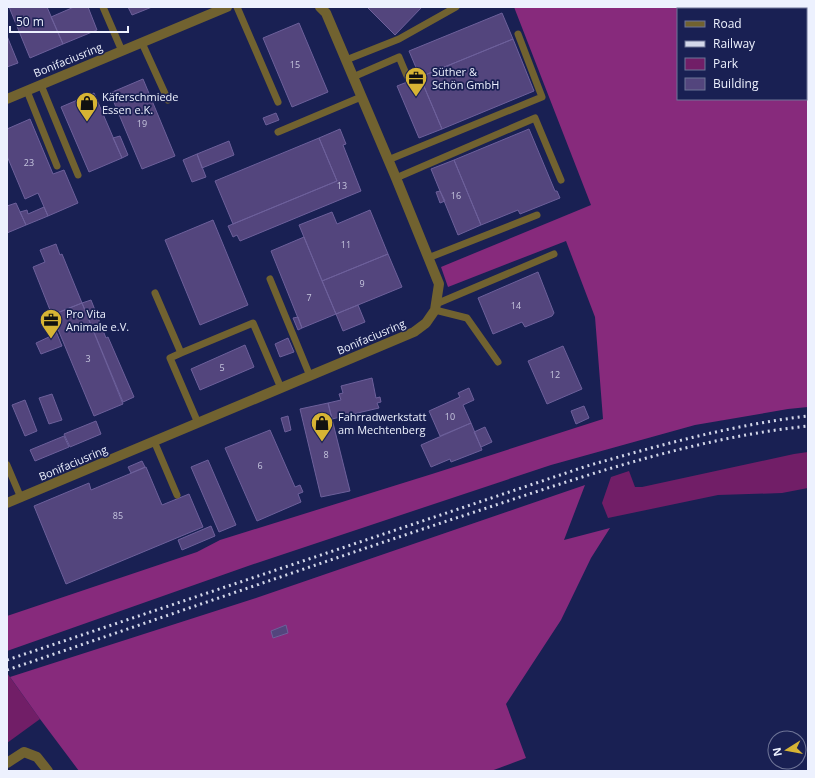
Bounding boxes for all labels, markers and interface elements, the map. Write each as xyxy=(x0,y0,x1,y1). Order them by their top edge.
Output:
scale bar xyxy=(10,8,128,34)
legend xyxy=(677,8,807,100)
text: 50 m xyxy=(16,13,44,30)
text: Road xyxy=(713,15,742,32)
text: Railway xyxy=(713,35,756,52)
street label: Bonifaciusring xyxy=(31,39,105,80)
text: Park xyxy=(713,55,739,72)
house number: 15 xyxy=(290,58,300,71)
place label: Süther & Schön GmbH xyxy=(432,64,499,92)
office icon: Süther & Schön GmbH xyxy=(403,65,429,98)
text: Building xyxy=(713,75,759,92)
place label: Käferschmiede Essen e.K. xyxy=(102,89,179,117)
shop icon: Käferschmiede Essen e.K. xyxy=(74,90,100,123)
house number: 19 xyxy=(137,117,147,130)
house number: 23 xyxy=(24,156,34,169)
house number: 13 xyxy=(337,179,347,192)
house number: 16 xyxy=(451,189,461,202)
house number: 11 xyxy=(341,238,351,251)
house number: 9 xyxy=(359,277,365,290)
house number: 7 xyxy=(306,291,312,304)
house number: 14 xyxy=(511,299,521,312)
place label: Pro Vita Animale e.V. xyxy=(66,306,129,334)
office icon: Pro Vita Animale e.V. xyxy=(38,307,64,340)
street label: Bonifaciusring xyxy=(334,315,407,358)
house number: 3 xyxy=(85,352,91,365)
house number: 5 xyxy=(219,361,225,374)
house number: 12 xyxy=(550,368,560,381)
place label: Fahrradwerkstatt am Mechtenberg xyxy=(338,409,427,437)
shop icon: Fahrradwerkstatt am Mechtenberg xyxy=(309,410,335,443)
house number: 10 xyxy=(445,410,455,423)
street label: Bonifaciusring xyxy=(36,441,109,484)
house number: 8 xyxy=(323,448,329,461)
house number: 6 xyxy=(257,459,263,472)
house number: 85 xyxy=(113,509,123,522)
north arrow xyxy=(767,730,807,770)
text: N xyxy=(768,746,785,758)

